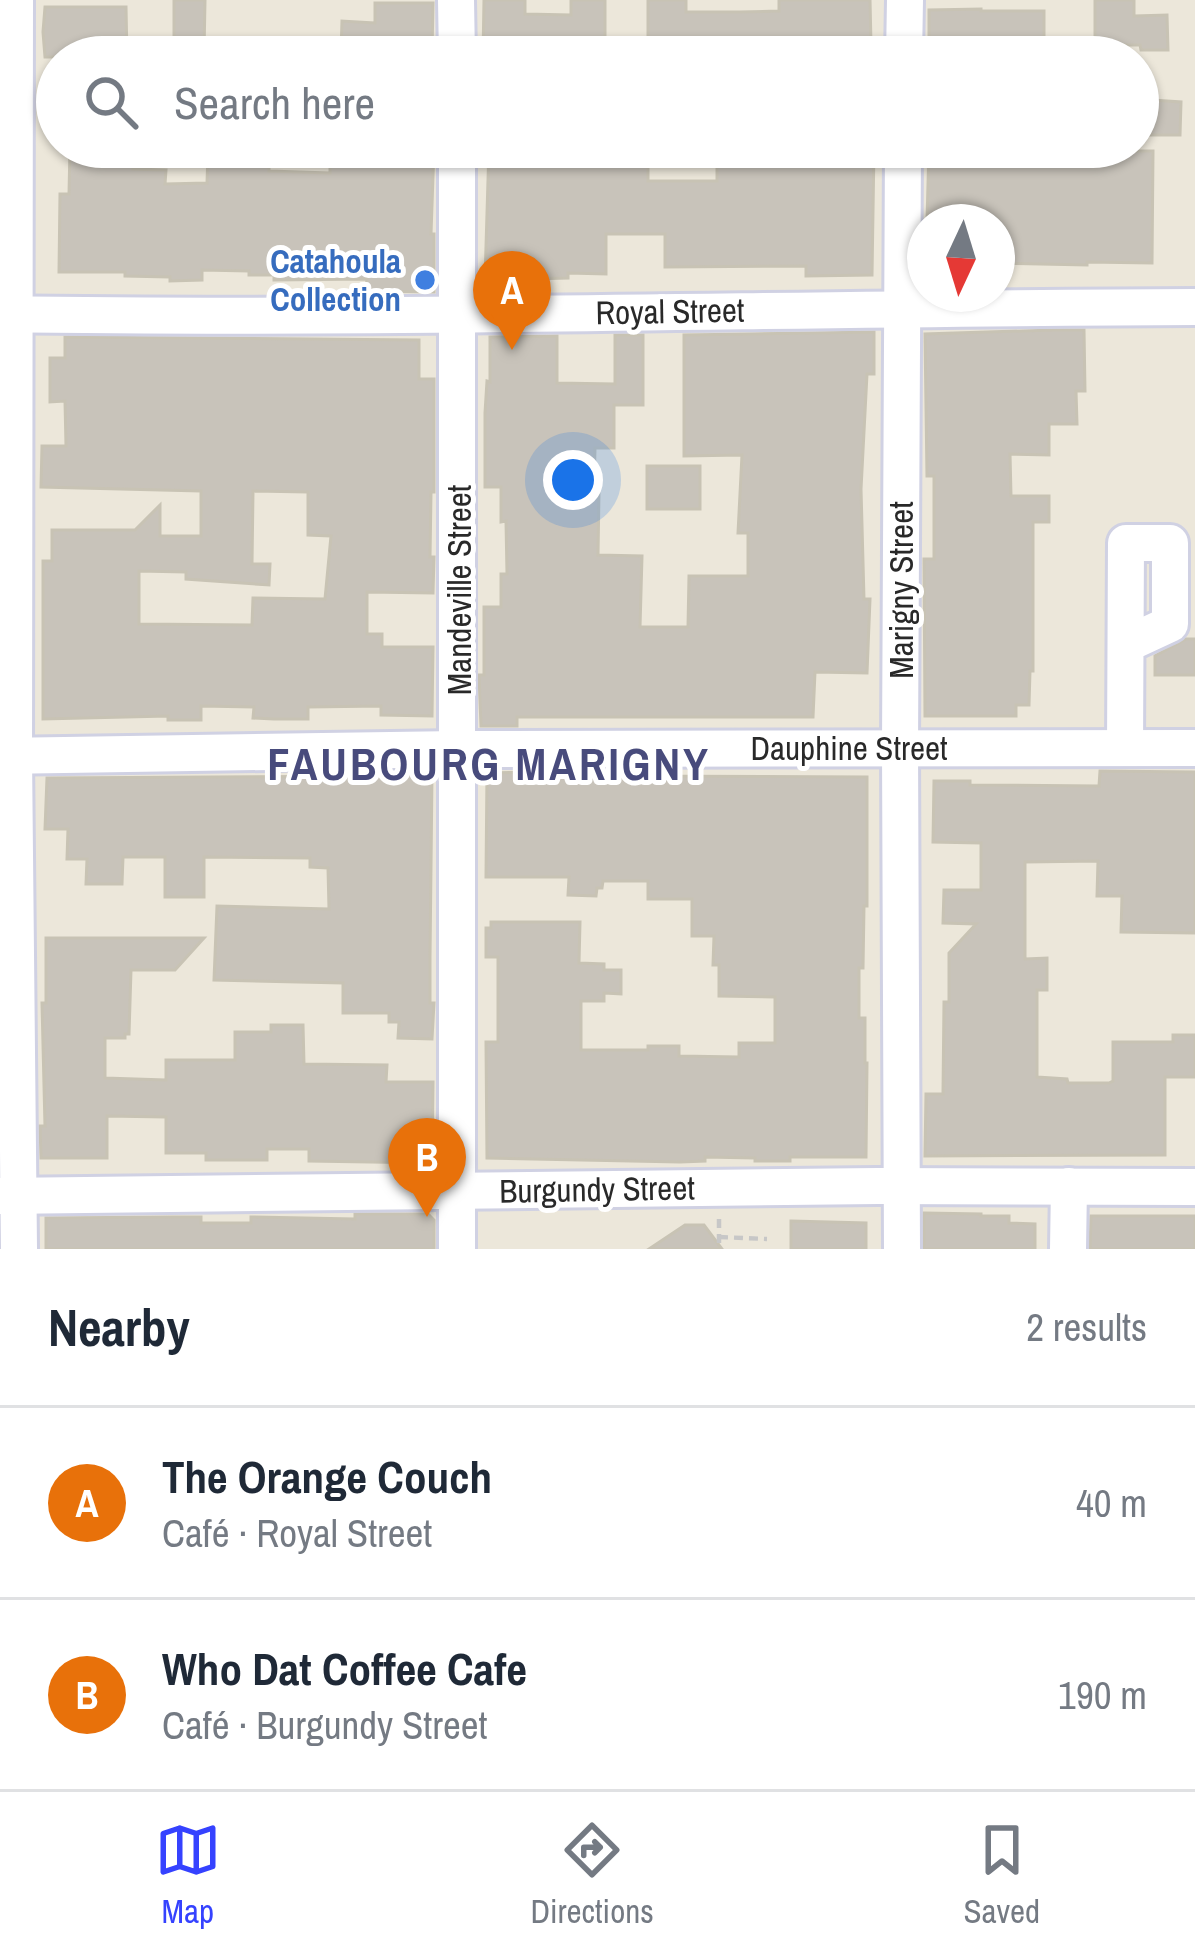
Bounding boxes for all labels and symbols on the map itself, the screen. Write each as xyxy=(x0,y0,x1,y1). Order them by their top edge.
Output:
north arrow xyxy=(907,204,1015,312)
place label: Catahoula Collection xyxy=(270,239,401,321)
pin: A xyxy=(473,251,551,350)
marker: Catahoula Collection xyxy=(412,267,438,293)
street label: Royal Street xyxy=(595,288,745,334)
your location xyxy=(543,450,603,510)
street label: Mandeville Street xyxy=(437,485,481,695)
street label: Marigny Street xyxy=(879,501,923,679)
street label: Dauphine Street xyxy=(750,726,948,770)
district label: FAUBOURG MARIGNY xyxy=(267,733,711,794)
pin: B xyxy=(388,1118,466,1217)
street label: Burgundy Street xyxy=(499,1165,695,1213)

